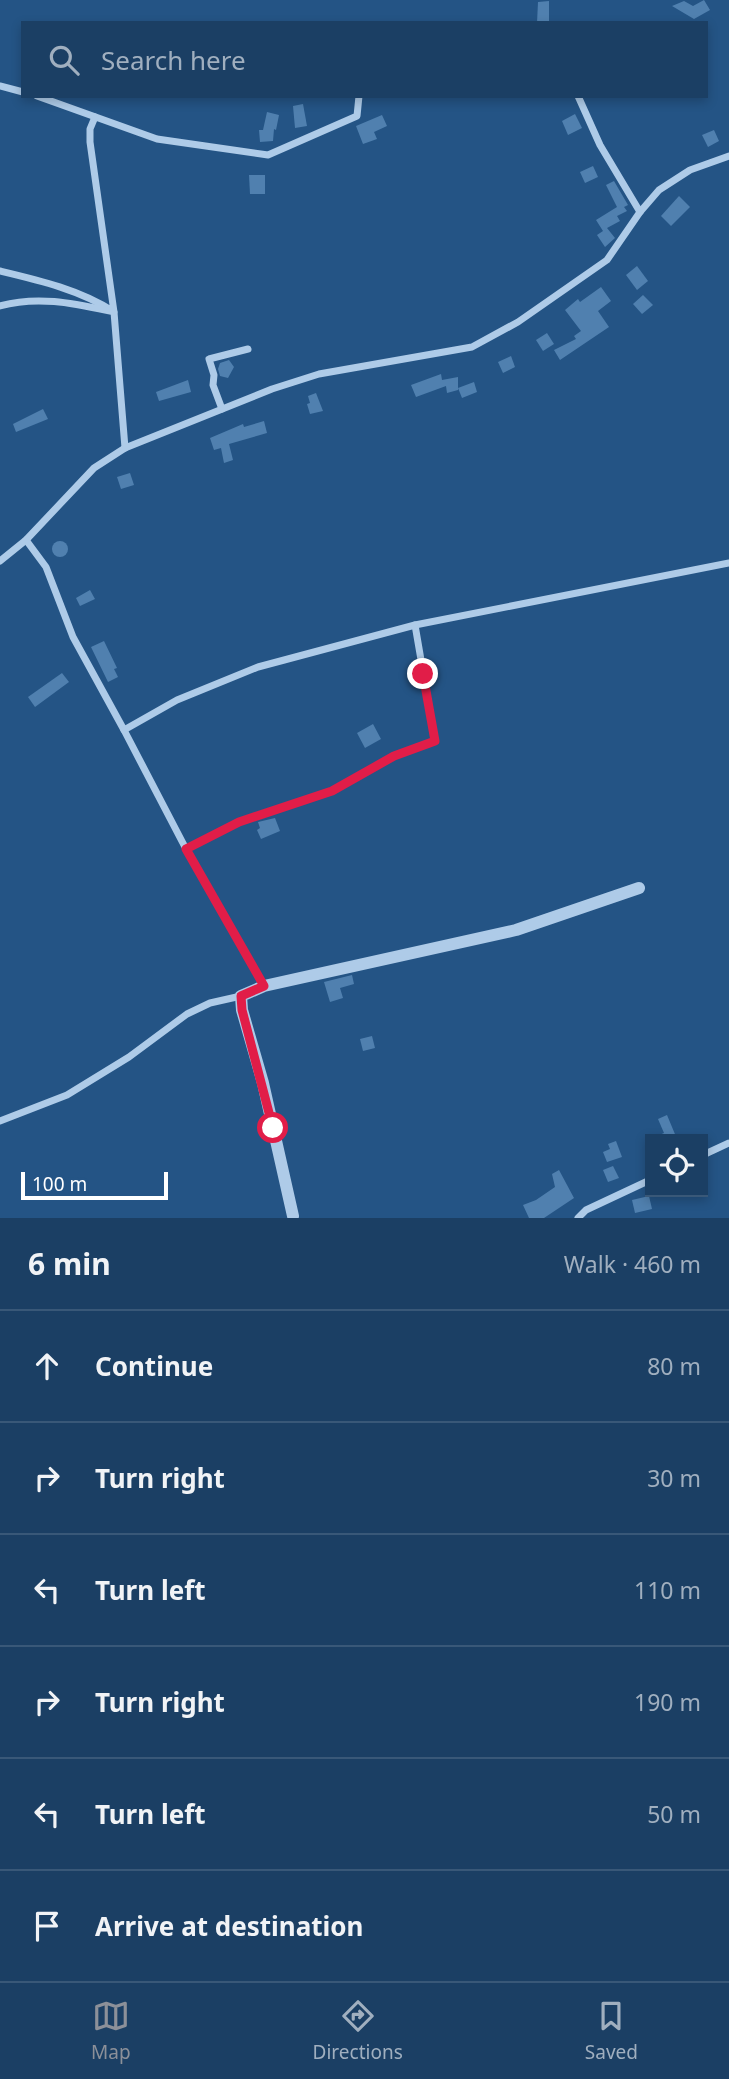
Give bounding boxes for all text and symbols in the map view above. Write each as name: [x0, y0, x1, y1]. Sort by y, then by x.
search box: [21, 21, 708, 98]
icon: search: [45, 41, 83, 79]
text: Search here: [101, 42, 246, 78]
route end: [407, 658, 438, 689]
route start: [257, 1112, 288, 1143]
map controls: [645, 1134, 708, 1197]
button: locate: [645, 1134, 708, 1197]
scale bar: [21, 1169, 168, 1201]
text: 100 m: [32, 1171, 87, 1197]
text: 6 min: [28, 1243, 111, 1284]
text: Walk · 460 m: [564, 1248, 701, 1280]
icon: ahead: [28, 1347, 66, 1385]
text: Continue: [95, 1348, 213, 1384]
text: 80 m: [647, 1350, 701, 1382]
icon: right: [28, 1459, 66, 1497]
text: Turn right: [95, 1460, 225, 1496]
text: 30 m: [647, 1462, 701, 1494]
icon: left: [28, 1571, 66, 1609]
text: Turn left: [95, 1572, 206, 1608]
text: 110 m: [634, 1574, 701, 1606]
icon: right: [28, 1683, 66, 1721]
text: Turn right: [95, 1684, 225, 1720]
text: 190 m: [634, 1686, 701, 1718]
icon: left: [28, 1795, 66, 1833]
text: Turn left: [95, 1796, 206, 1832]
text: 50 m: [647, 1798, 701, 1830]
icon: arrive: [28, 1907, 66, 1945]
text: Arrive at destination: [95, 1908, 364, 1944]
tab: Map: [91, 1997, 131, 2065]
tab: Directions: [313, 1997, 403, 2065]
tab: Saved: [585, 1997, 638, 2065]

